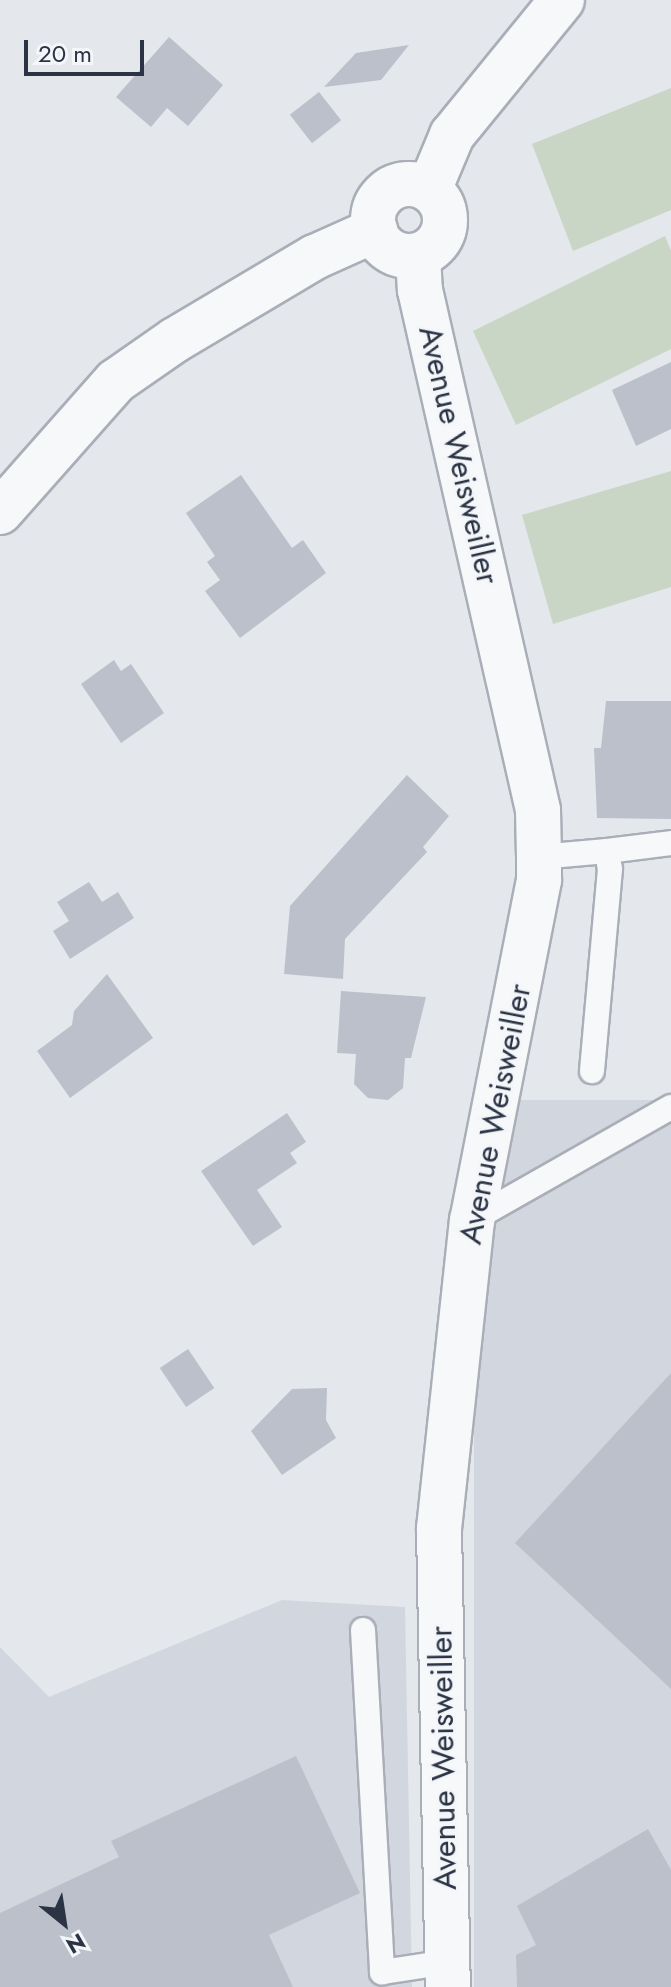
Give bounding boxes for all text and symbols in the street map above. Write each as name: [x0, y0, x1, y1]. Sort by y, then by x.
scale bar: [28, 24, 148, 74]
text: 20 m: [38, 36, 92, 71]
street label: Avenue Weisweiller: [411, 322, 507, 588]
street label: Avenue Weisweiller: [451, 981, 539, 1247]
street label: Avenue Weisweiller: [421, 1626, 465, 1890]
north arrow: [24, 1883, 104, 1963]
text: N: [60, 1926, 92, 1962]

